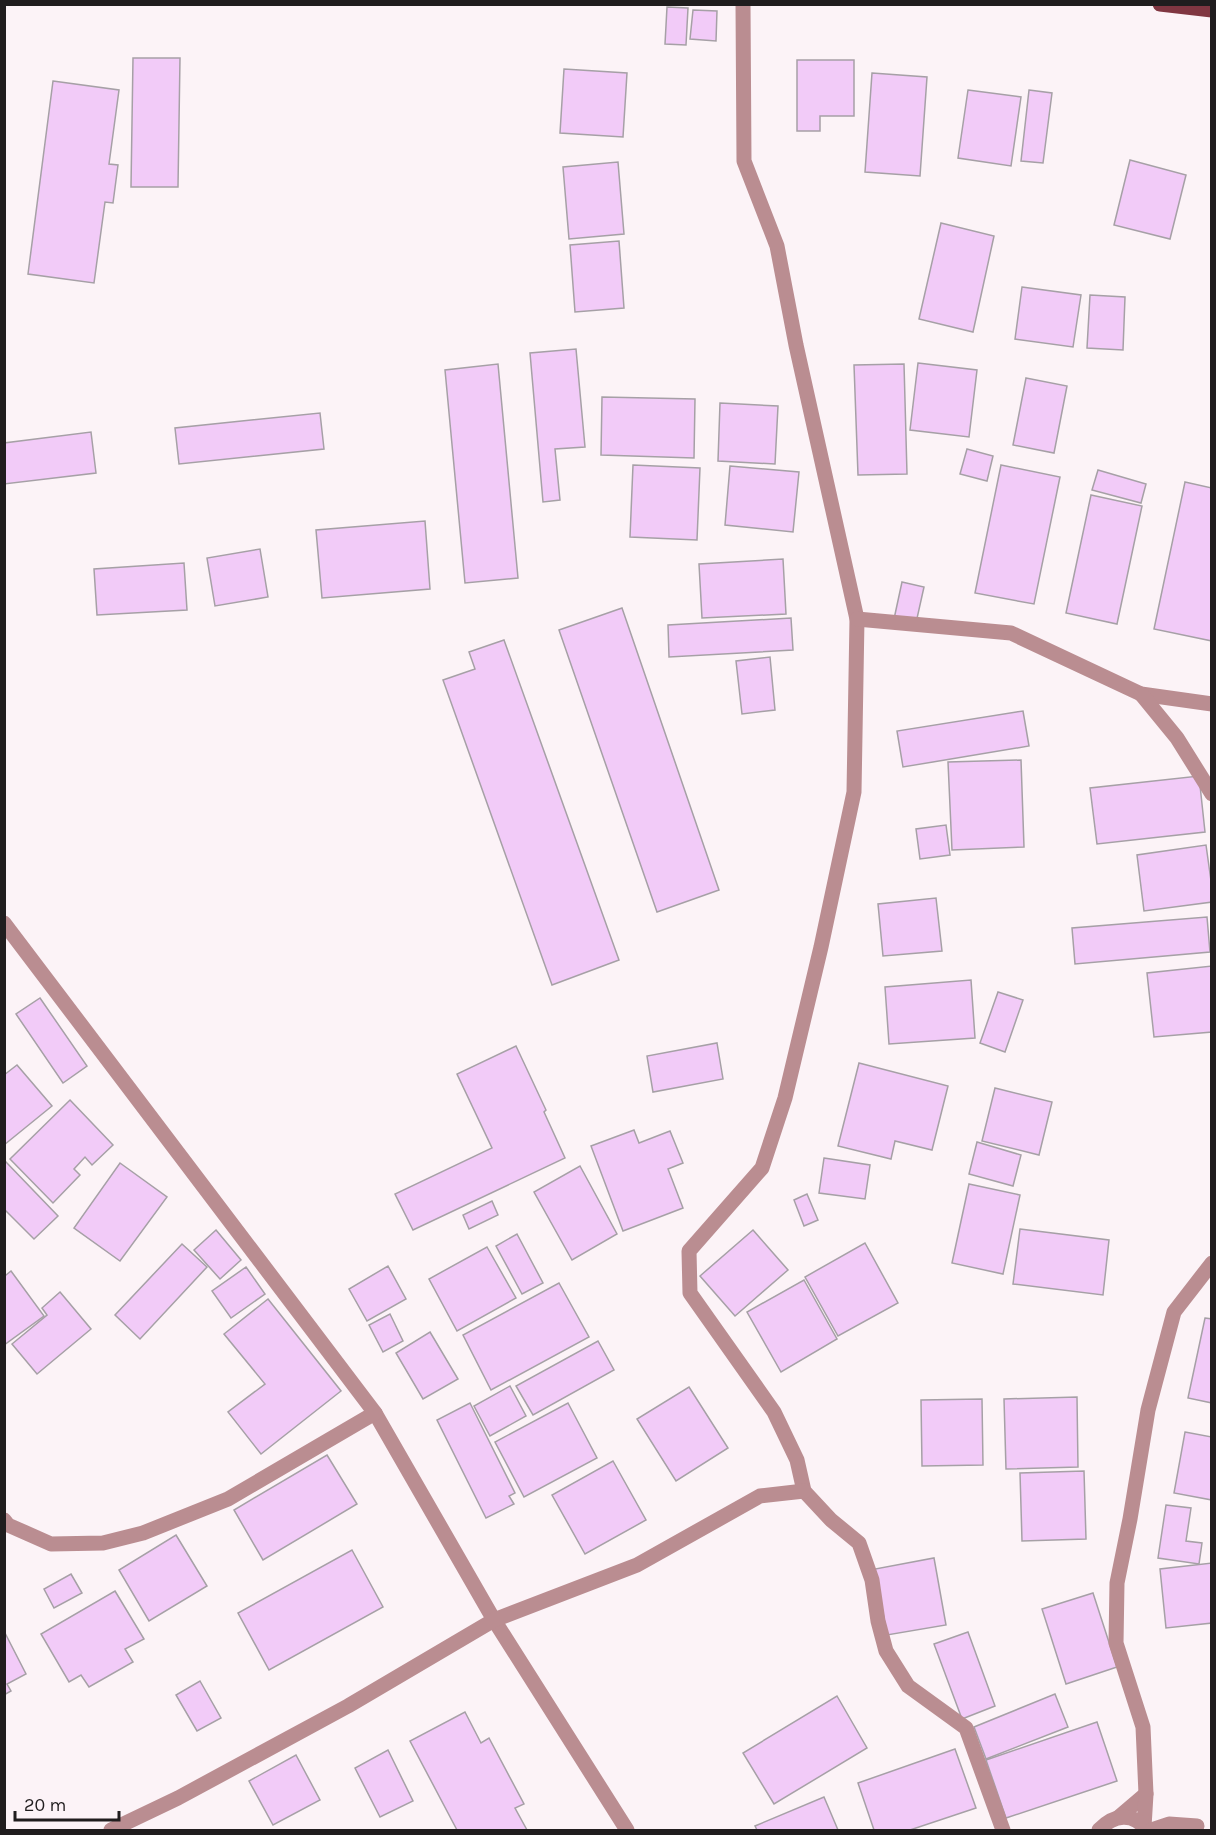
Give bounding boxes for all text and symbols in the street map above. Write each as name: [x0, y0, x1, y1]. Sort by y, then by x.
scale bar: [15, 1784, 118, 1822]
text: 20 m: [24, 1794, 66, 1816]

